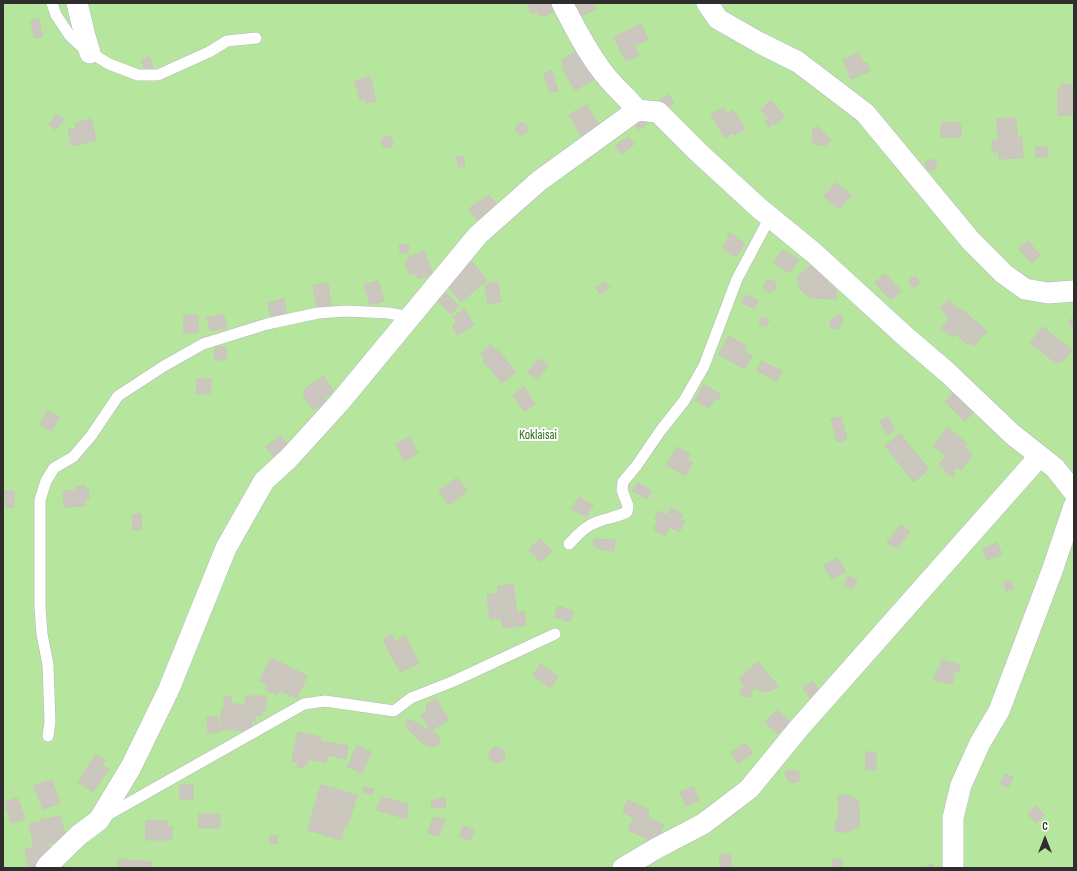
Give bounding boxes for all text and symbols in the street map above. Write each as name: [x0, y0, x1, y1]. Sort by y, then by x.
park label: Koklaisai: [519, 428, 557, 444]
north arrow: [1025, 819, 1065, 859]
text: С: [1042, 820, 1048, 833]

